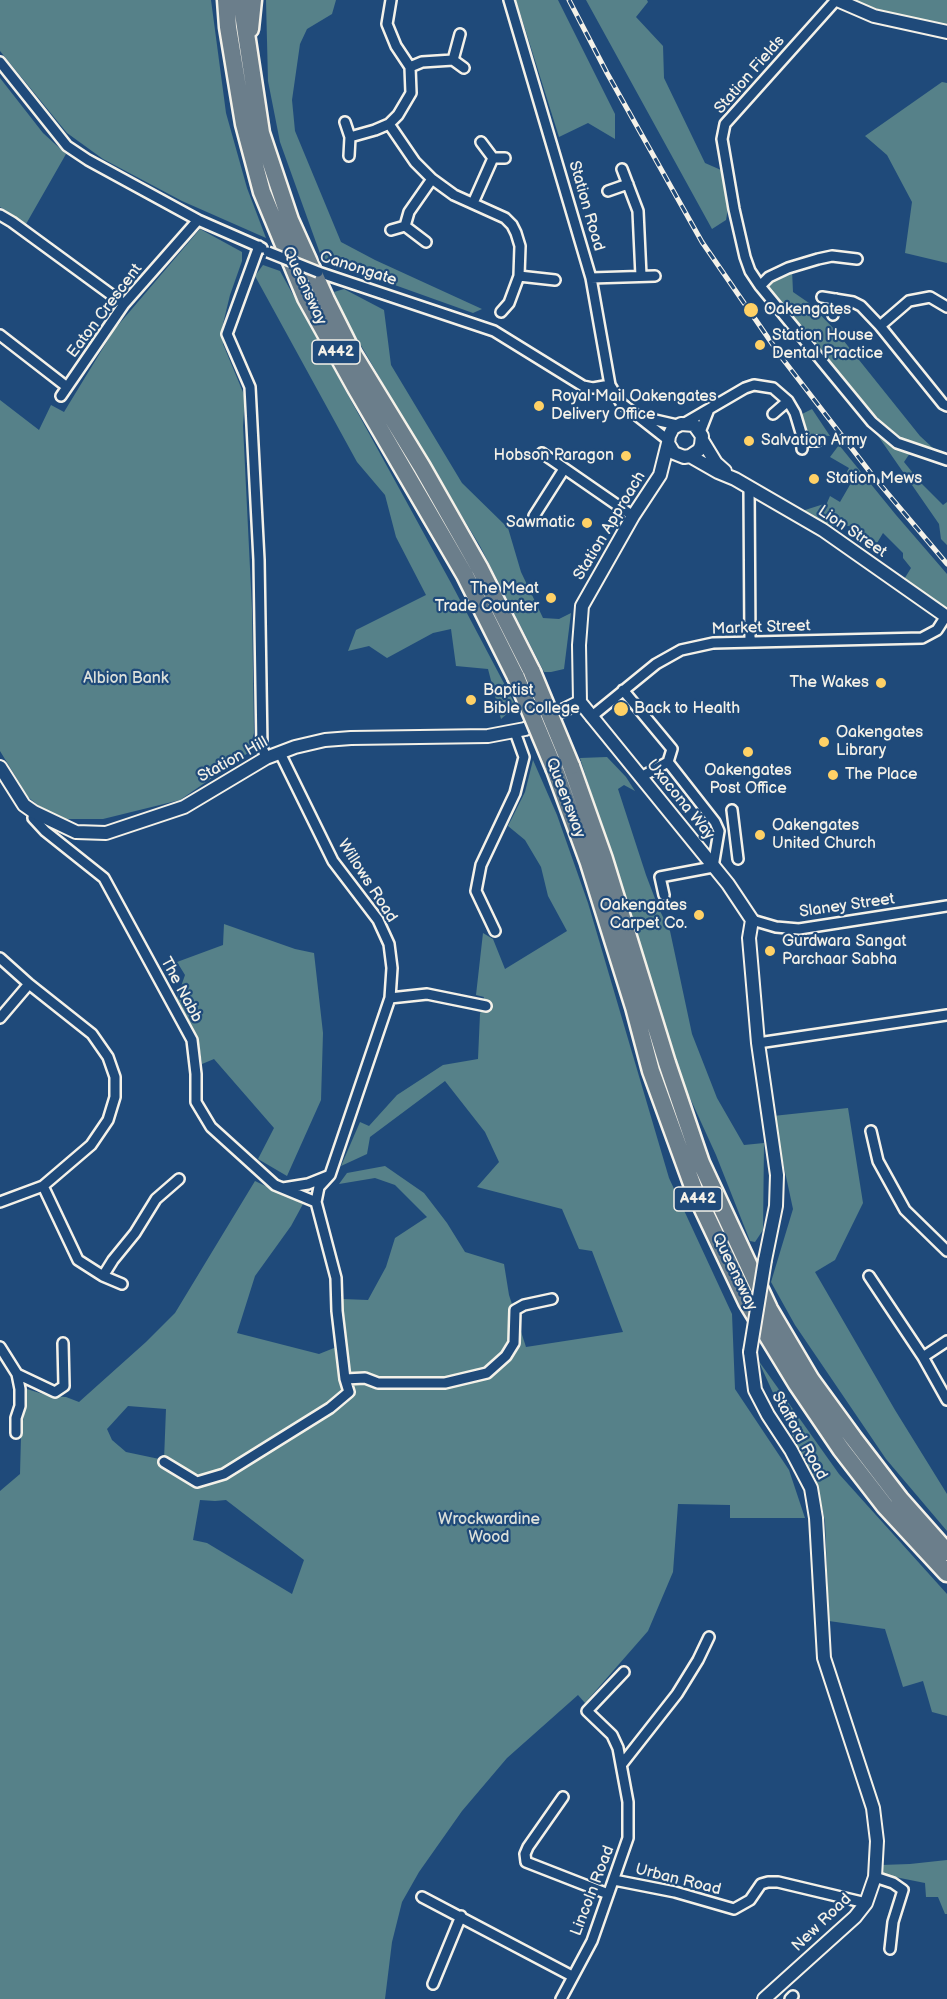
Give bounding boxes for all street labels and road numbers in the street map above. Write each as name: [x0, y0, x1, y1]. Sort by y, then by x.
street label: Station Fields: [711, 32, 789, 118]
street label: Station Road: [564, 159, 608, 253]
street label: Queensway: [278, 244, 330, 328]
street label: Canongate: [317, 248, 399, 290]
street label: Eaton Crescent: [63, 260, 147, 362]
road number: A442: [312, 340, 360, 364]
street label: Station Approach: [570, 468, 650, 584]
street label: Lion Street: [814, 502, 890, 562]
street label: Market Street: [711, 617, 811, 639]
street label: Station Hill: [195, 733, 271, 787]
street label: Queensway: [541, 755, 589, 841]
street label: Uxacona Way: [642, 756, 718, 844]
street label: Willows Road: [333, 836, 401, 926]
street label: Slaney Street: [798, 890, 896, 922]
street label: The Nabb: [156, 954, 206, 1026]
road number: A442: [674, 1187, 722, 1211]
street label: Queensway: [707, 1230, 761, 1314]
street label: Stafford Road: [767, 1389, 831, 1483]
street label: Lincoln Road: [567, 1843, 619, 1939]
street label: Urban Road: [633, 1860, 723, 1900]
street label: New Road: [788, 1890, 856, 1956]

